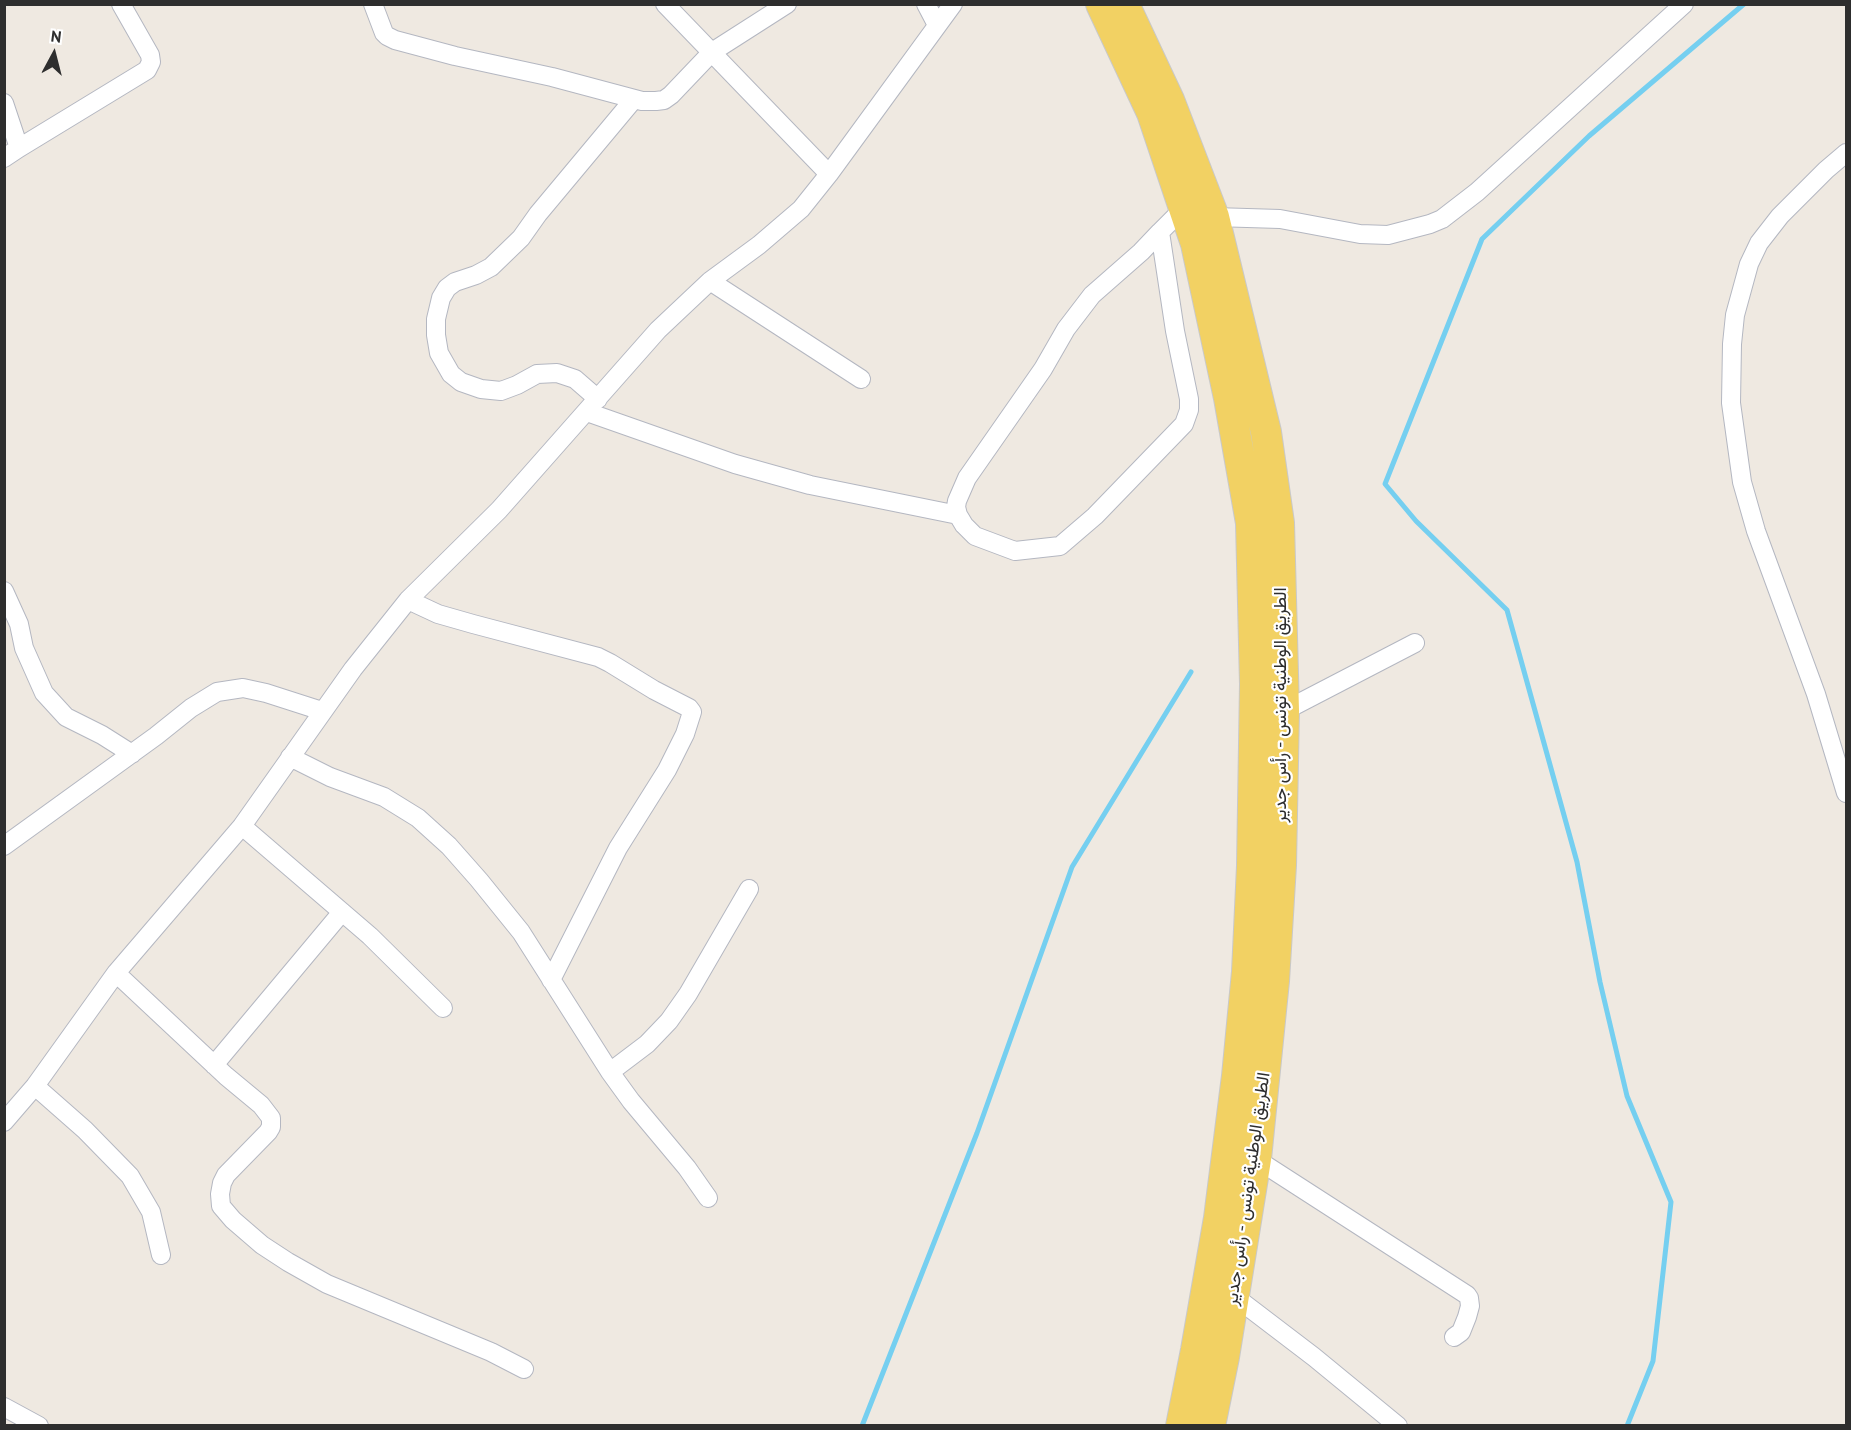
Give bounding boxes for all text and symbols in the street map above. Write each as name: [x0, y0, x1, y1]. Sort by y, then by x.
north arrow: [24, 24, 84, 84]
text: N: [50, 26, 63, 47]
street label: الطريق الوطنية تونس - رأس جدير: [1270, 587, 1292, 823]
street label: الطريق الوطنية تونس - رأس جدير: [1221, 1071, 1275, 1307]

